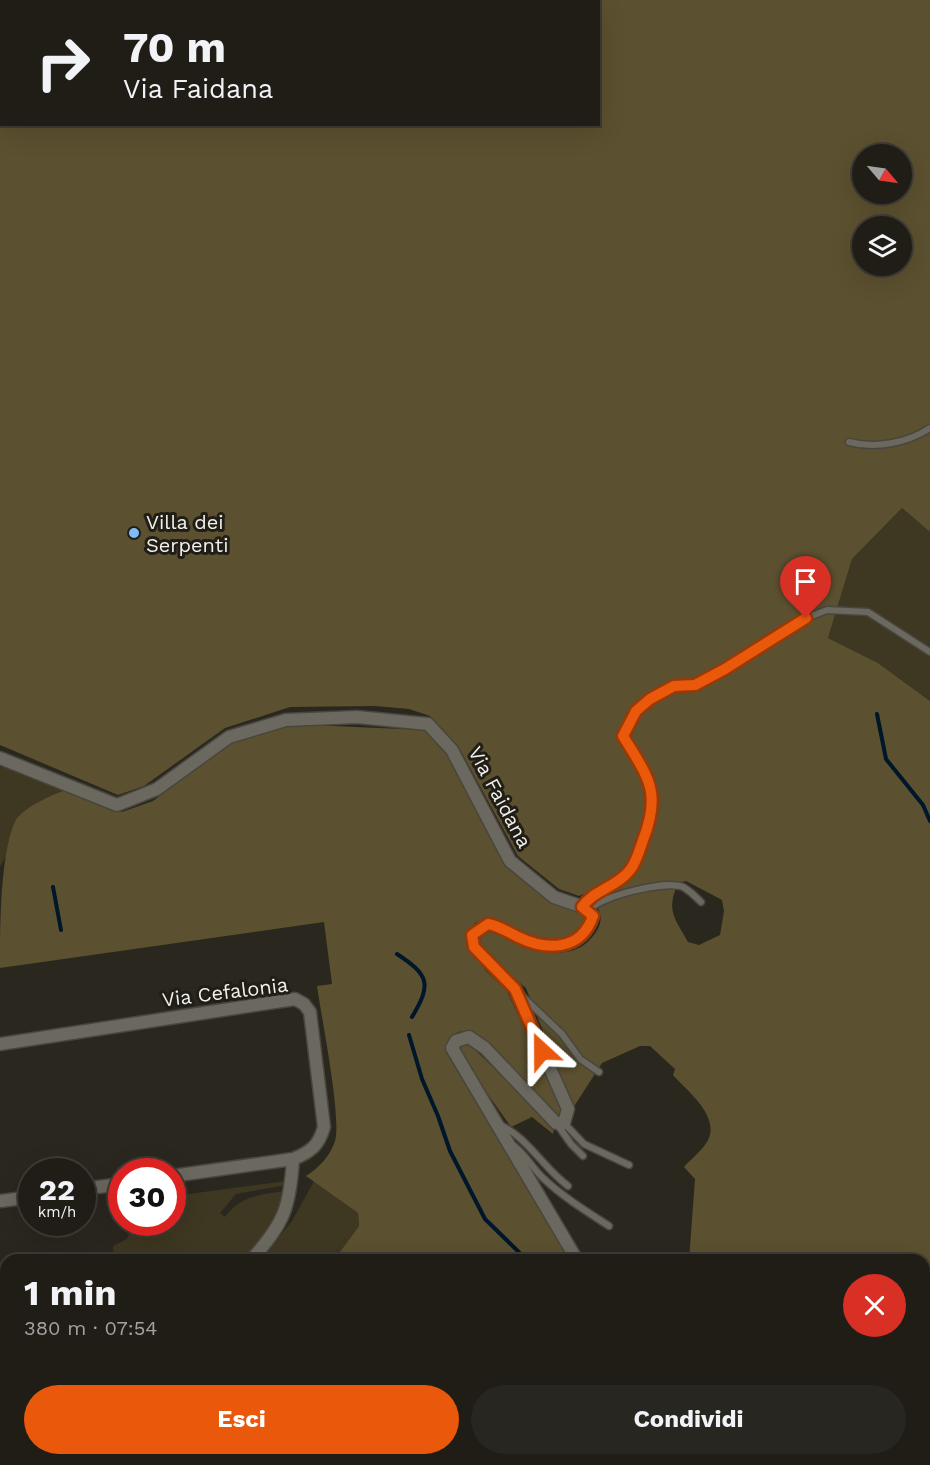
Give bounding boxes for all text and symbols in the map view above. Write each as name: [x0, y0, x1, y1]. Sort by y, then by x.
text: 70 m: [123, 23, 226, 72]
icon: right: [24, 24, 102, 102]
text: Via Faidana: [123, 73, 273, 105]
north arrow: [852, 144, 912, 204]
map controls: [852, 144, 912, 276]
button: layers: [852, 216, 912, 276]
place label: Villa dei Serpenti: [146, 510, 229, 557]
marker: Villa dei Serpenti: [127, 526, 141, 540]
pin: [780, 556, 831, 618]
icon: arrive: [789, 565, 822, 598]
street label: Via Faidana: [463, 742, 537, 852]
street label: Via Cefalonia: [161, 972, 289, 1012]
position arrow: [510, 1019, 574, 1083]
speed limit sign: 30: [108, 1158, 186, 1236]
text: 22: [39, 1172, 75, 1207]
text: km/h: [38, 1203, 76, 1221]
text: 1 min: [24, 1272, 116, 1314]
button: close: [843, 1274, 906, 1337]
text: 380 m · 07:54: [24, 1316, 158, 1340]
button: Esci: [24, 1385, 459, 1454]
button: Condividi: [471, 1385, 906, 1454]

